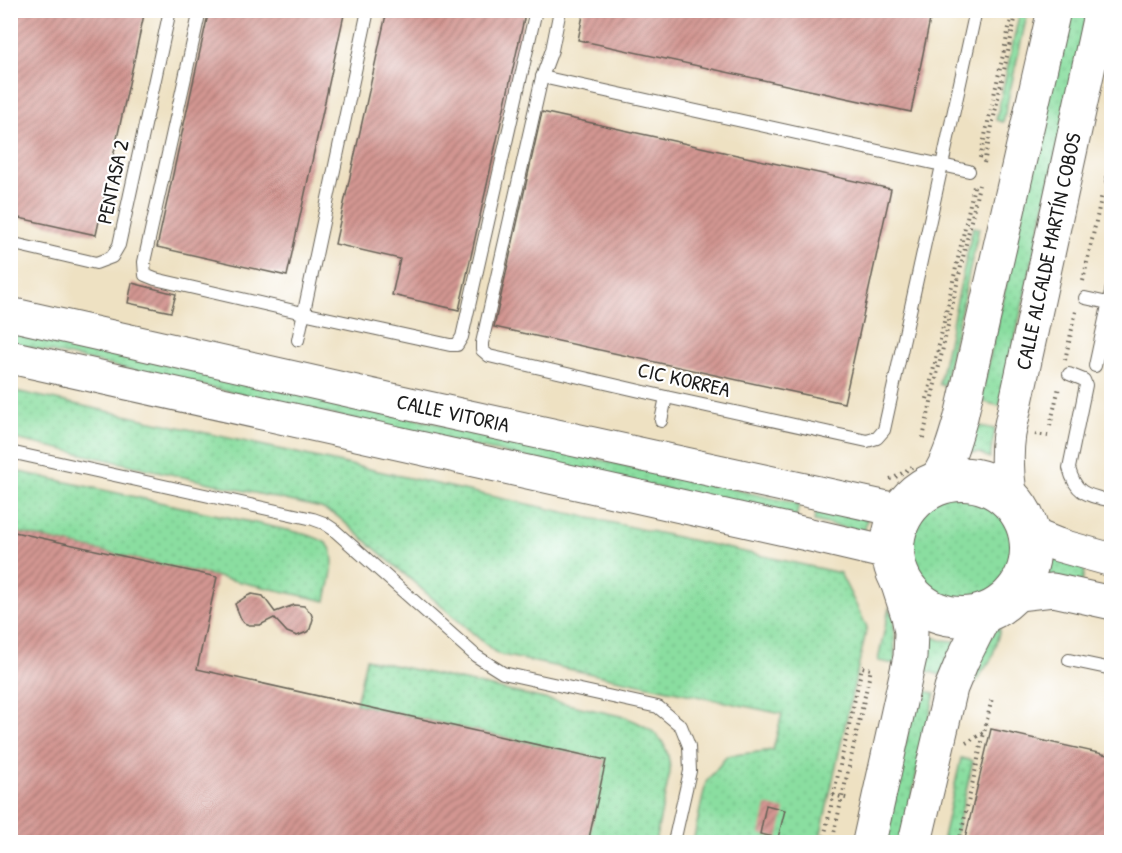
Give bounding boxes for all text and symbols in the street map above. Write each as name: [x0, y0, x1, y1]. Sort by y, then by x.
street label: CALLE ALCALDE MARTÍN COBOS: [1008, 130, 1088, 372]
street label: PENTASA 2: [89, 137, 136, 227]
street label: CIC KORREA: [635, 355, 733, 404]
street label: CALLE VITORIA: [394, 386, 512, 439]

